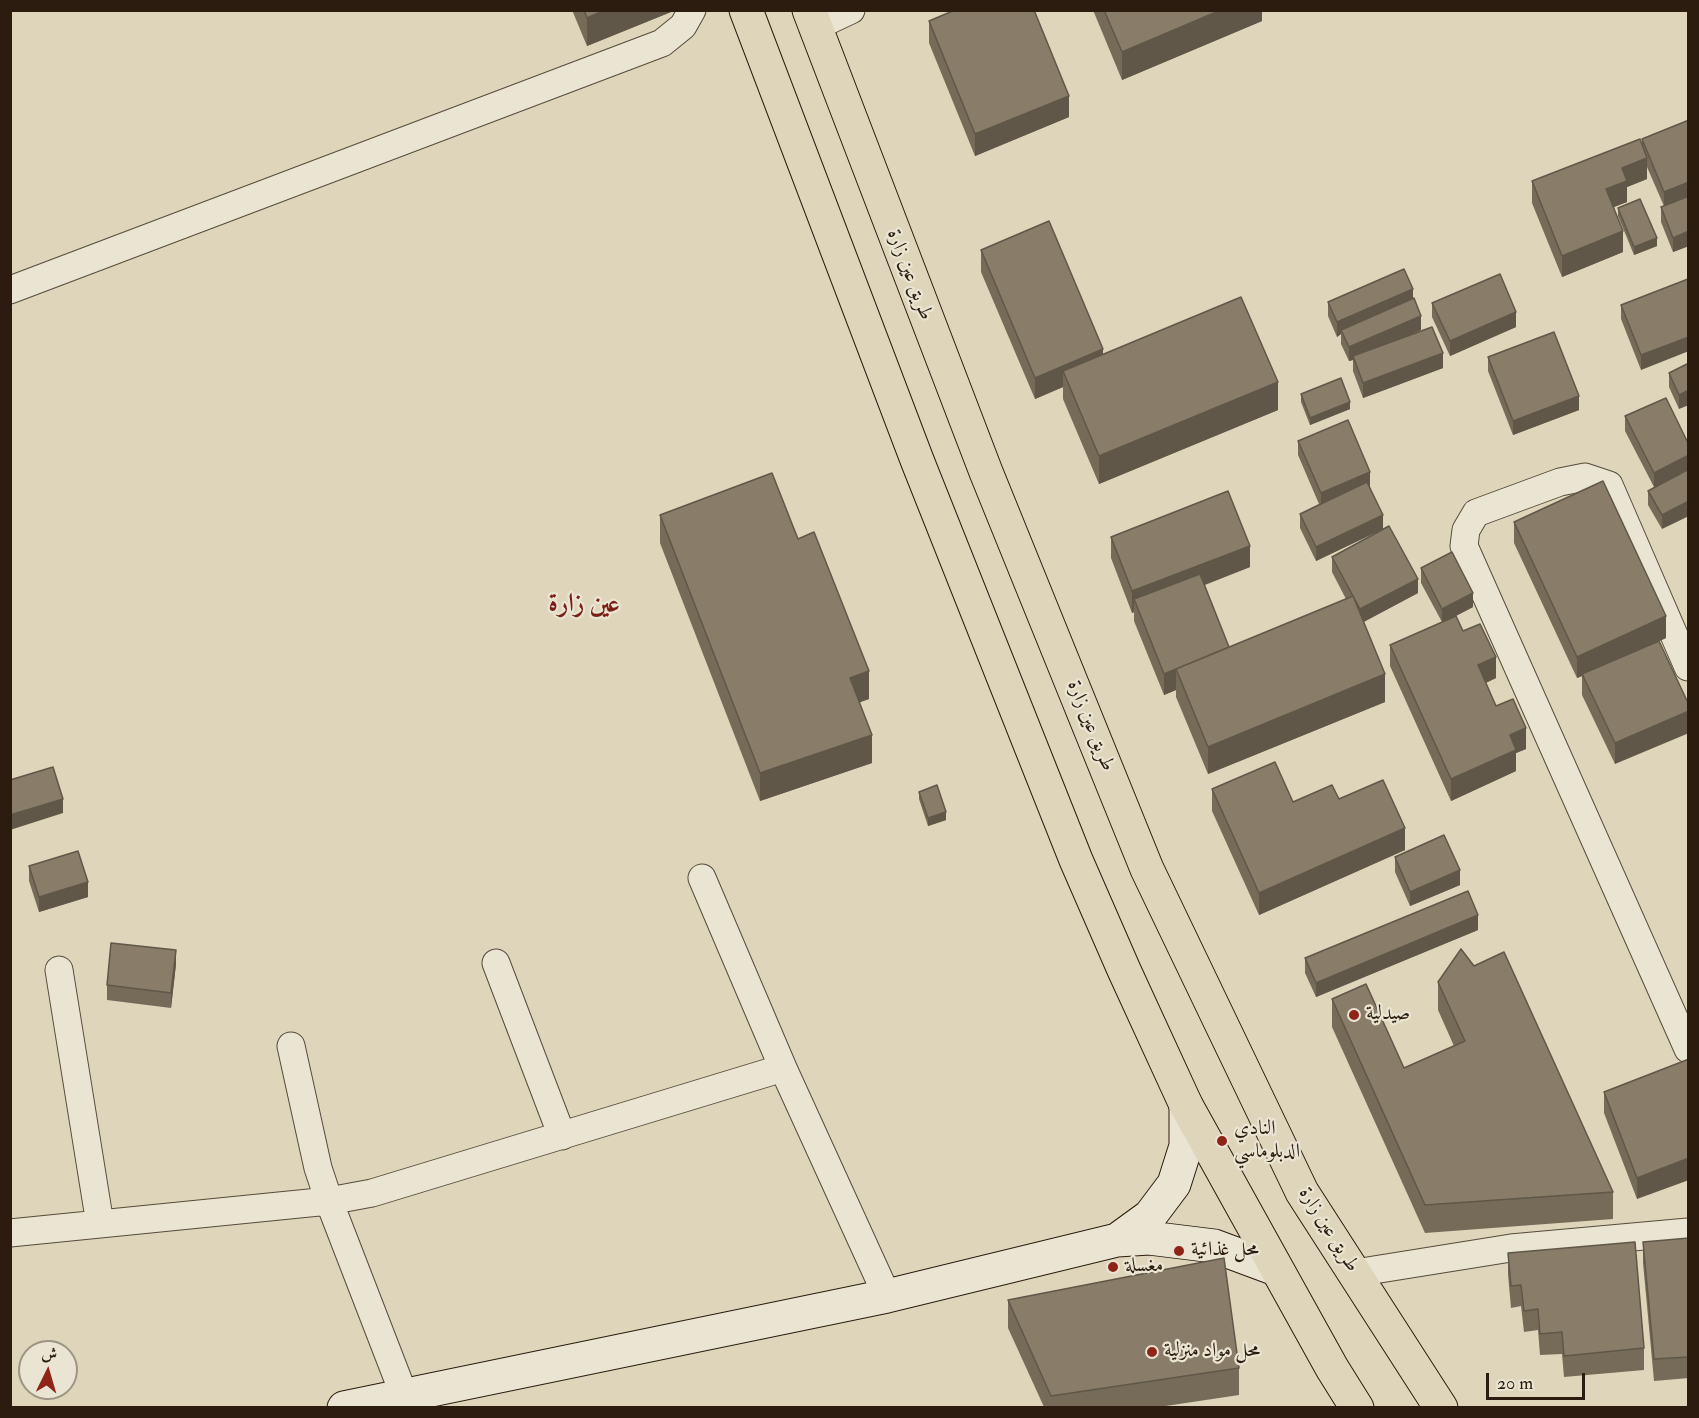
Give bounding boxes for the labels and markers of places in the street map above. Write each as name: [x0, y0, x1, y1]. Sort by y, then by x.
place label: صيدلية: [1366, 1003, 1410, 1027]
marker: صيدلية: [1347, 1008, 1361, 1022]
place label: النادي الدبلوماسي: [1234, 1118, 1300, 1165]
marker: النادي الدبلوماسي: [1215, 1134, 1229, 1148]
place label: محل غذائية: [1191, 1239, 1259, 1263]
marker: محل غذائية: [1172, 1244, 1186, 1258]
place label: مغسلة: [1125, 1255, 1163, 1279]
marker: مغسلة: [1106, 1260, 1120, 1274]
place label: محل مواد منزلية: [1164, 1340, 1260, 1364]
marker: محل مواد منزلية: [1145, 1345, 1159, 1359]

